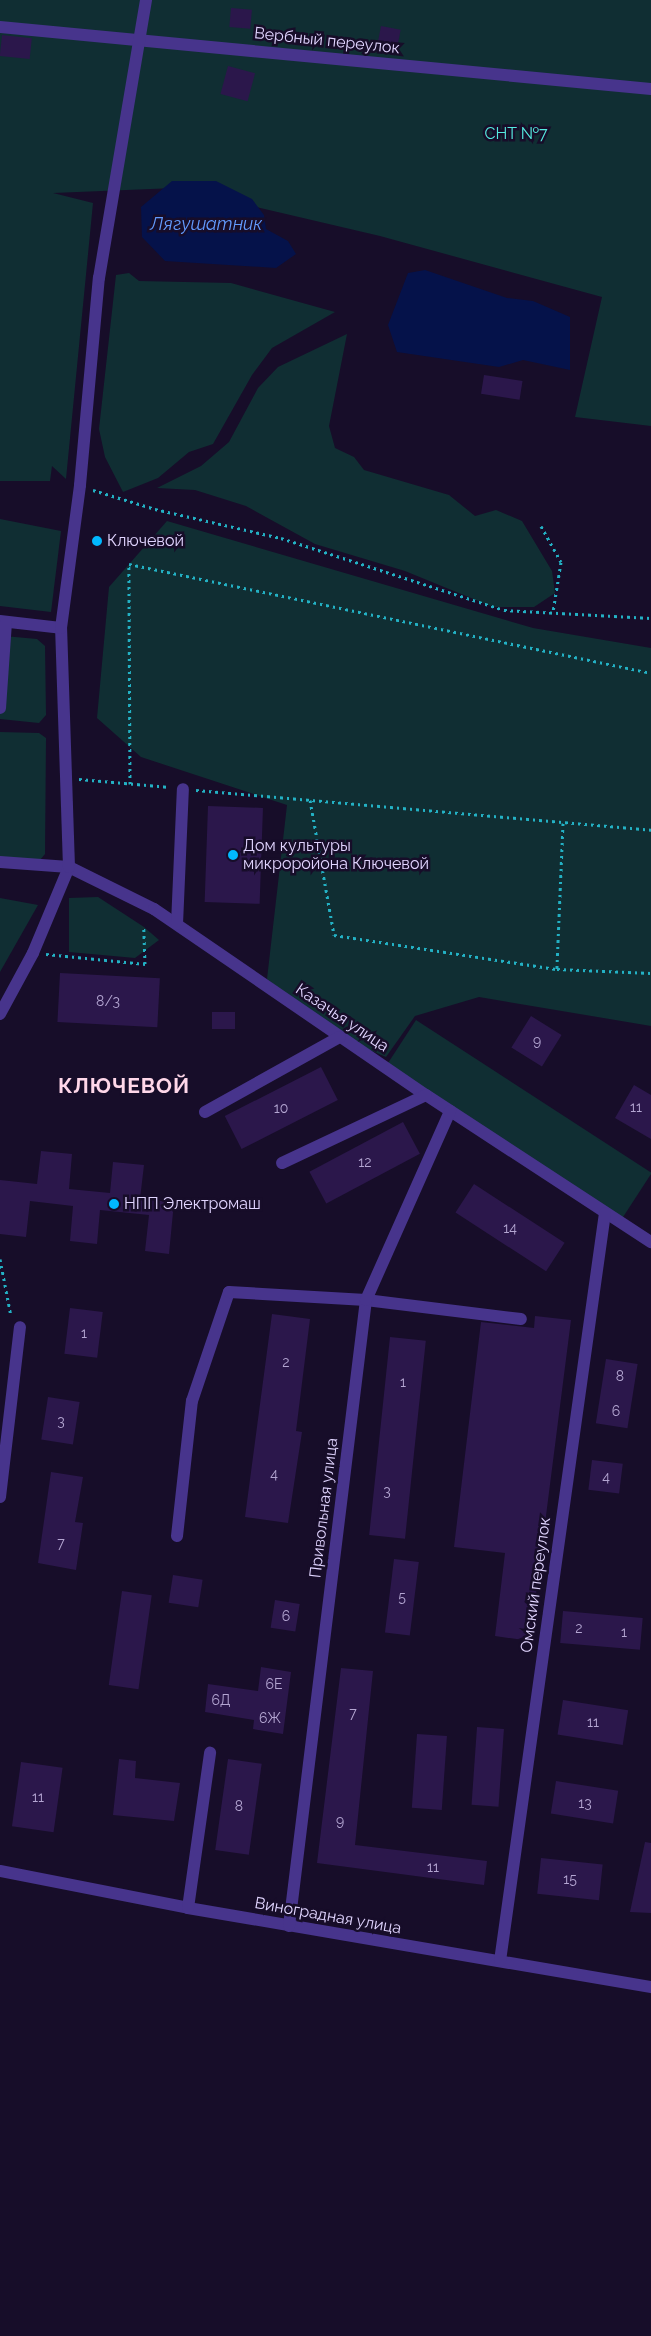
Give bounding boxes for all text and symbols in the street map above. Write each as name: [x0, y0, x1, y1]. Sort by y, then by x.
street label: Вербный переулок: [253, 24, 401, 58]
park label: СНТ №7: [484, 124, 548, 144]
water label: Лягушатник: [150, 213, 262, 235]
place label: Ключевой: [107, 531, 184, 551]
marker: Ключевой: [91, 535, 103, 547]
place label: Дом культуры микроройона Ключевой: [243, 836, 429, 874]
marker: Дом культуры микроройона Ключевой: [227, 849, 239, 861]
street label: Казачья улица: [292, 980, 392, 1056]
house number: 8/3: [96, 993, 120, 1009]
house number: 9: [533, 1033, 541, 1049]
district label: КЛЮЧЕВОЙ: [57, 1073, 191, 1099]
house number: 11: [630, 1099, 642, 1115]
house number: 10: [274, 1100, 288, 1116]
house number: 12: [358, 1154, 372, 1170]
place label: НПП Электромаш: [124, 1194, 261, 1214]
marker: НПП Электромаш: [108, 1198, 120, 1210]
house number: 14: [503, 1220, 517, 1236]
house number: 1: [81, 1325, 87, 1341]
house number: 2: [282, 1354, 290, 1370]
house number: 8: [616, 1368, 624, 1384]
house number: 1: [400, 1374, 406, 1390]
house number: 6: [612, 1403, 620, 1419]
house number: 3: [57, 1413, 65, 1429]
street label: Привольная улица: [306, 1437, 342, 1579]
house number: 4: [270, 1466, 278, 1482]
house number: 4: [602, 1469, 610, 1485]
house number: 3: [383, 1483, 391, 1499]
street label: Омский переулок: [517, 1516, 555, 1654]
house number: 7: [57, 1535, 65, 1551]
house number: 5: [398, 1589, 406, 1605]
house number: 6: [282, 1608, 290, 1624]
house number: 2: [575, 1620, 583, 1636]
house number: 1: [621, 1624, 627, 1640]
house number: 6Е: [266, 1676, 282, 1692]
house number: 6Д: [212, 1692, 230, 1708]
house number: 7: [349, 1705, 357, 1721]
house number: 6Ж: [259, 1710, 281, 1726]
house number: 11: [587, 1714, 599, 1730]
house number: 11: [32, 1789, 44, 1805]
house number: 13: [578, 1795, 592, 1811]
house number: 8: [235, 1798, 243, 1814]
house number: 9: [336, 1813, 344, 1829]
house number: 11: [427, 1859, 439, 1875]
house number: 15: [563, 1871, 577, 1887]
street label: Виноградная улица: [253, 1894, 403, 1938]

